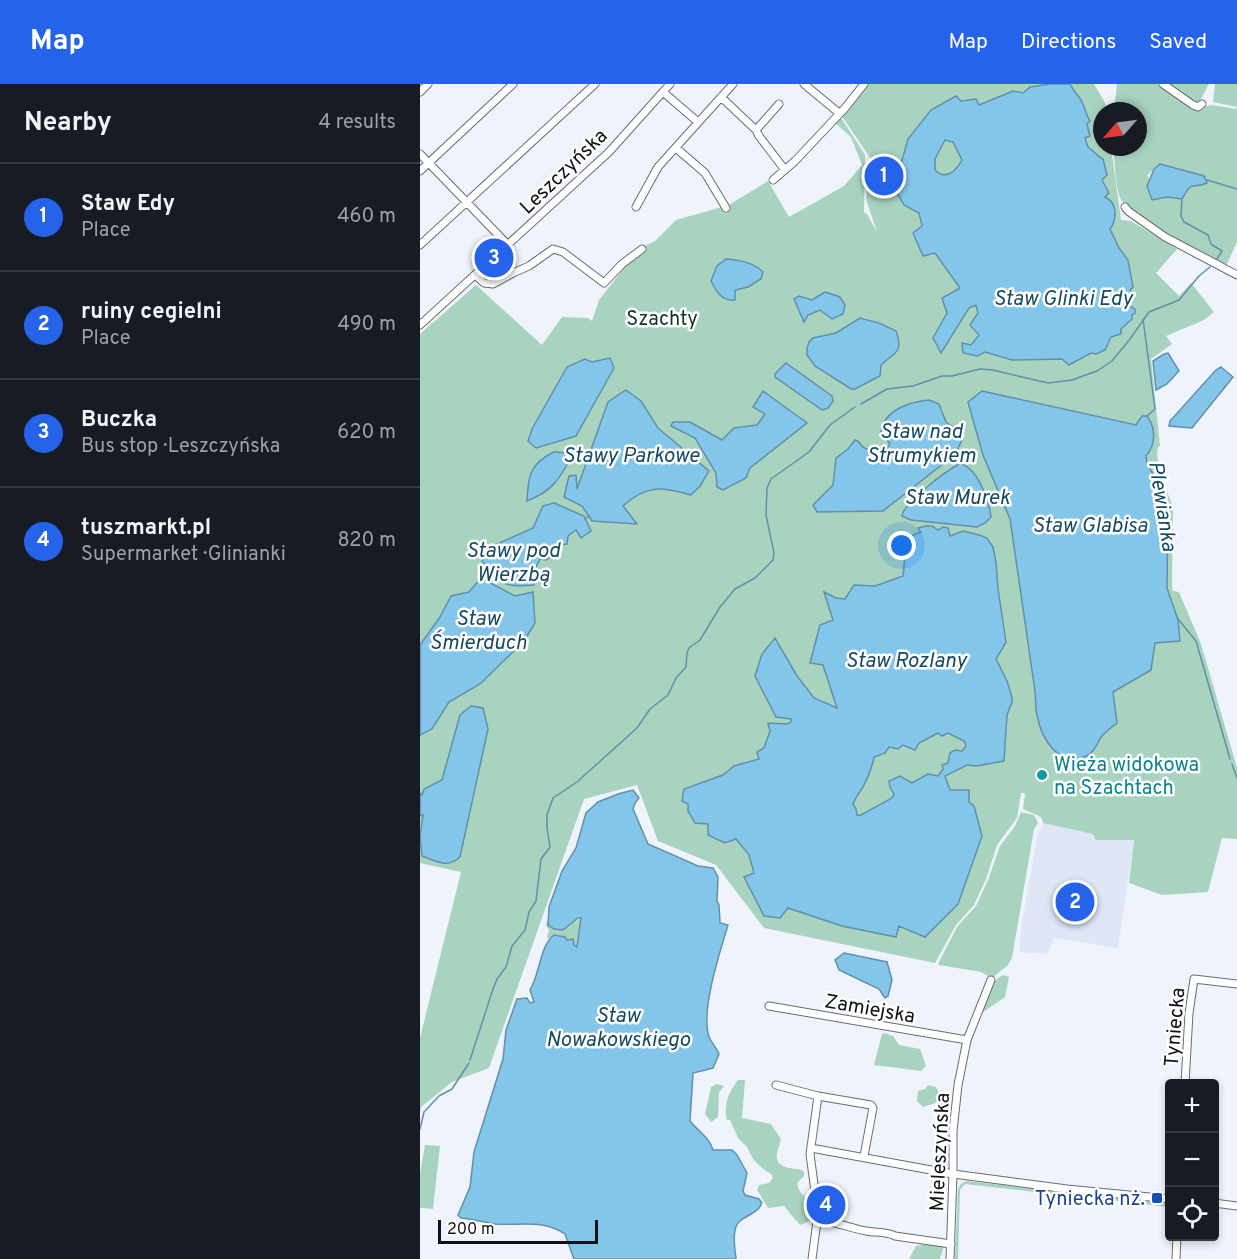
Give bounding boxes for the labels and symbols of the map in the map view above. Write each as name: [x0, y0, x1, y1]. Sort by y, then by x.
north arrow: [1093, 102, 1147, 156]
street label: Leszczyńska: [515, 124, 614, 221]
pin: 1: [864, 154, 904, 199]
pin: 3: [474, 236, 514, 280]
water label: Staw Glinki Edy: [994, 286, 1134, 313]
park label: Szachty: [626, 307, 698, 333]
water label: Staw nad Strumykiem: [866, 419, 976, 470]
water label: Stawy Parkowe: [563, 443, 700, 470]
water label: Plewianka: [1141, 459, 1182, 554]
water label: Staw Murek: [904, 485, 1010, 512]
water label: Staw Glabisa: [1032, 513, 1148, 540]
your location: [887, 531, 916, 560]
water label: Stawy pod Wierzbą: [466, 538, 562, 589]
water label: Staw Śmierduch: [429, 606, 527, 657]
water label: Staw Rozlany: [846, 648, 968, 675]
place label: Wieża widokowa na Szachtach: [1054, 753, 1199, 802]
marker: Wieża widokowa na Szachtach: [1035, 768, 1049, 782]
pin: 2: [1056, 880, 1094, 924]
street label: Tyniecka: [1160, 986, 1192, 1068]
street label: Zamiejska: [822, 989, 917, 1031]
water label: Staw Nowakowskiego: [546, 1003, 691, 1054]
street label: Mieleszyńska: [925, 1092, 957, 1212]
pin: 4: [806, 1182, 846, 1228]
place label: Tyniecka nż.: [1035, 1187, 1145, 1213]
marker: Tyniecka nż.: [1150, 1191, 1164, 1205]
scale bar: [438, 1217, 598, 1244]

